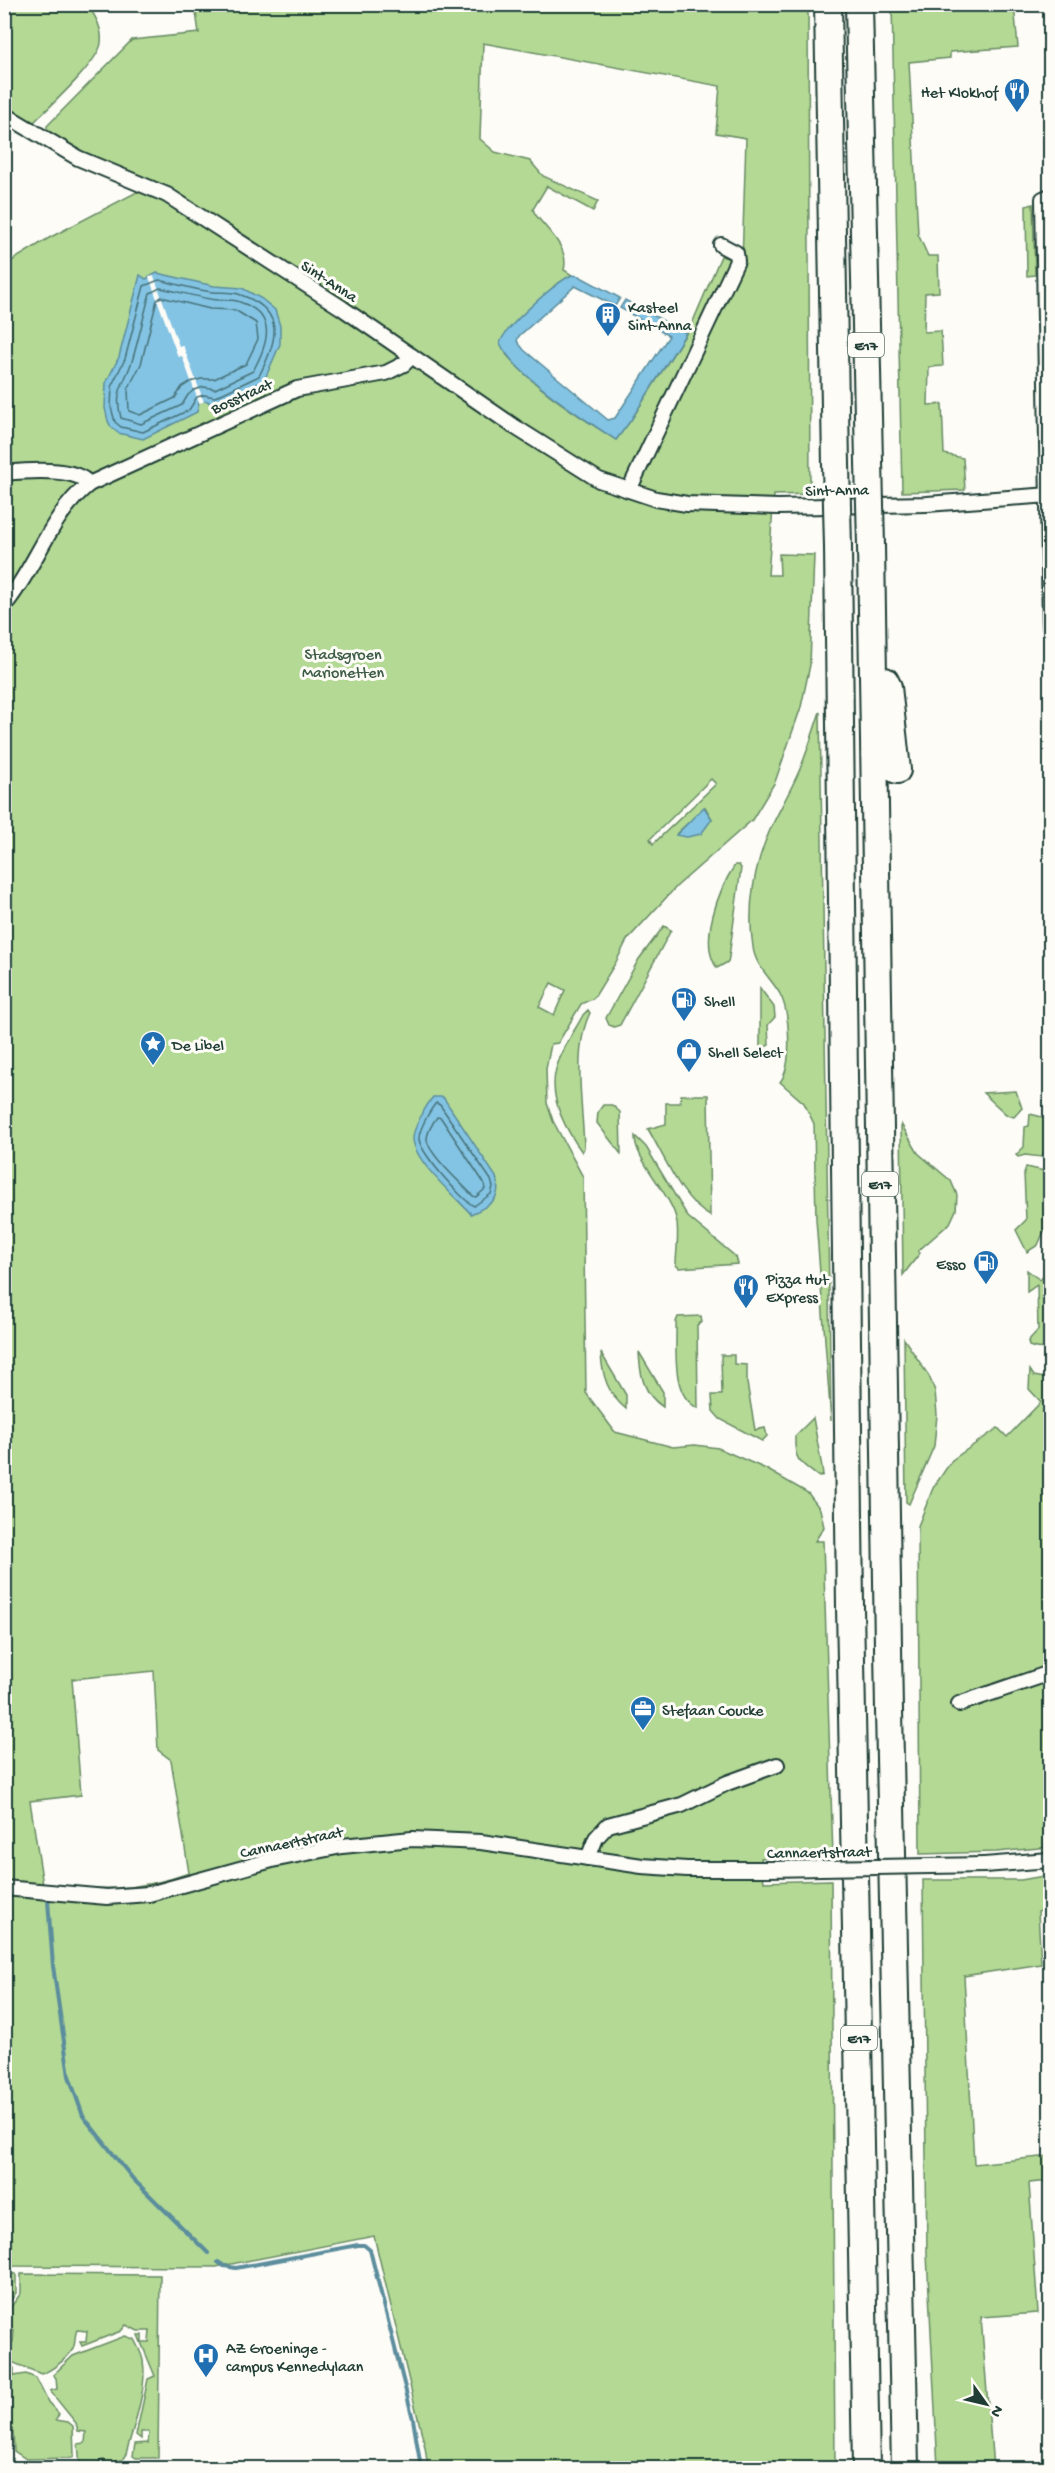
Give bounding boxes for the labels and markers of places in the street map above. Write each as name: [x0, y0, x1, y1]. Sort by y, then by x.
restaurant icon: Het Klokhof: [1002, 76, 1032, 114]
place label: Het Klokhof: [921, 85, 999, 104]
building icon: Kasteel Sint-Anna: [593, 300, 623, 338]
place label: Kasteel Sint-Anna: [628, 300, 693, 337]
fuel station icon: Shell: [669, 985, 699, 1023]
place label: Shell: [704, 994, 735, 1013]
place icon: De Libel: [138, 1029, 168, 1067]
shop icon: Shell Select: [674, 1036, 704, 1074]
place label: De Libel: [171, 1038, 224, 1057]
place label: Shell Select: [708, 1045, 784, 1064]
fuel station icon: Esso: [971, 1248, 1001, 1286]
place label: Esso: [936, 1257, 966, 1276]
restaurant icon: Pizza Hut Express: [731, 1272, 761, 1310]
place label: Pizza Hut Express: [765, 1272, 830, 1309]
office icon: Stefaan Coucke: [628, 1694, 658, 1732]
place label: Stefaan Coucke: [662, 1703, 764, 1722]
hospital icon: AZ Groeninge - campus Kennedylaan: [191, 2341, 221, 2379]
place label: AZ Groeninge - campus Kennedylaan: [226, 2341, 364, 2378]

